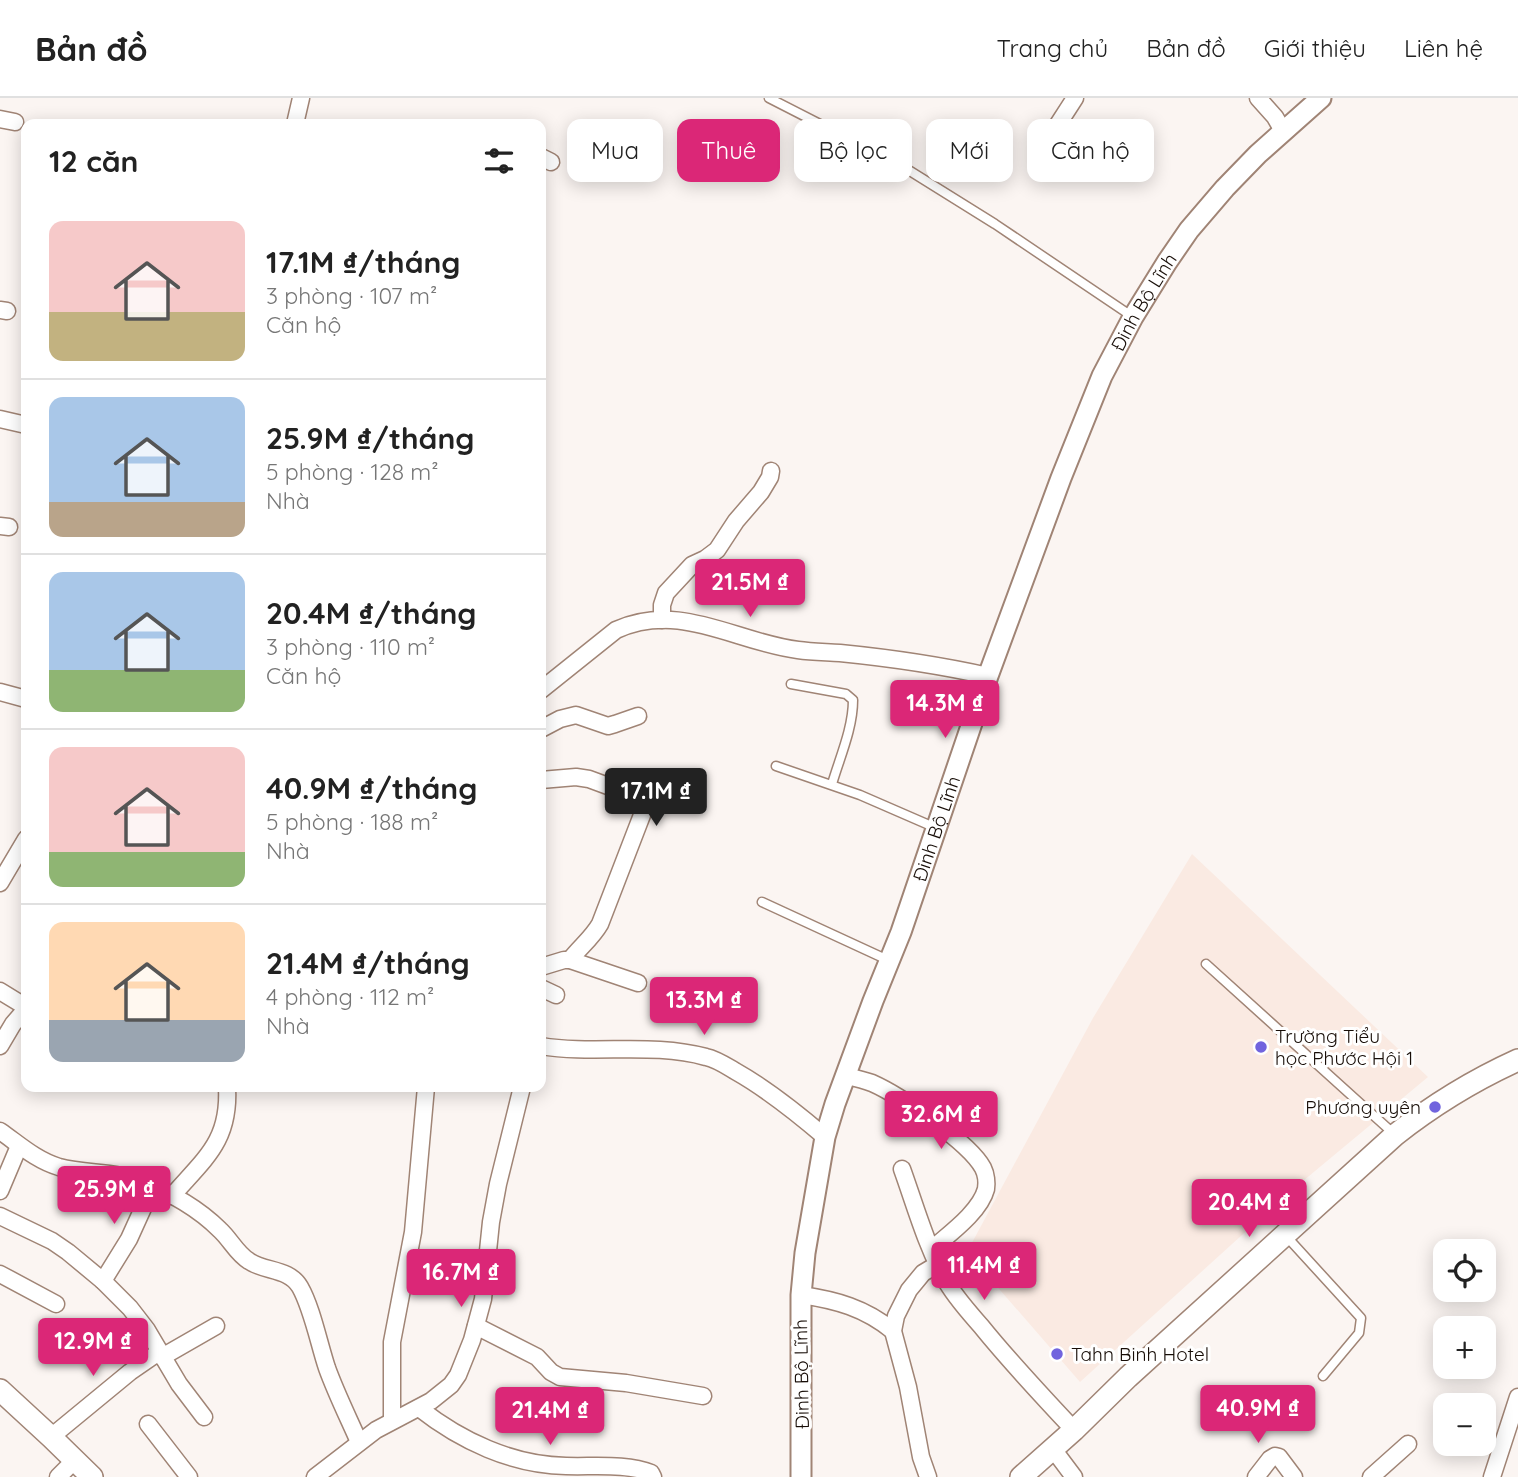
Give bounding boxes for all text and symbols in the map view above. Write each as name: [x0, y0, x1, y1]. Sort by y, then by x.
text: Bản đồ: [35, 28, 148, 69]
text: Trang chủ: [996, 33, 1108, 63]
text: Bản đồ: [1146, 33, 1226, 63]
text: Giới thiệu: [1264, 33, 1366, 63]
text: Liên hệ: [1404, 33, 1483, 63]
chip: Mua: [567, 119, 663, 182]
chip: Thuê: [677, 119, 780, 182]
chip: Bộ lọc: [794, 119, 912, 182]
chip: Mới: [926, 119, 1013, 182]
chip: Căn hộ: [1027, 119, 1154, 182]
text: 12 căn: [49, 142, 138, 180]
icon: filters: [480, 142, 518, 180]
text: 17.1M ₫/tháng: [266, 243, 461, 281]
street label: Đinh Bộ Lĩnh: [1105, 248, 1182, 355]
icon: home: [105, 249, 189, 333]
text: 3 phòng · 107 m²: [266, 281, 437, 310]
text: Căn hộ: [266, 310, 342, 339]
text: 25.9M ₫/tháng: [266, 419, 474, 457]
icon: home: [105, 425, 189, 509]
text: 5 phòng · 128 m²: [266, 457, 439, 486]
text: Nhà: [266, 486, 310, 515]
pin: 21.5M ₫: [685, 560, 815, 619]
text: 21.5M ₫: [711, 567, 789, 596]
text: 20.4M ₫/tháng: [266, 594, 477, 632]
icon: home: [105, 600, 189, 684]
text: 3 phòng · 110 m²: [266, 632, 435, 661]
text: Căn hộ: [266, 661, 342, 690]
pin: 14.3M ₫: [880, 680, 1010, 740]
text: 14.3M ₫: [906, 688, 984, 717]
pin: 17.1M ₫: [591, 768, 721, 828]
text: 40.9M ₫/tháng: [266, 769, 477, 807]
street label: Đinh Bộ Lĩnh: [907, 773, 965, 884]
icon: home: [105, 775, 189, 859]
text: 17.1M ₫: [621, 776, 691, 805]
text: 5 phòng · 188 m²: [266, 807, 438, 836]
text: Nhà: [266, 836, 310, 865]
text: 21.4M ₫/tháng: [266, 944, 470, 982]
icon: home: [105, 950, 189, 1034]
pin: 13.3M ₫: [639, 978, 769, 1037]
text: 4 phòng · 112 m²: [266, 982, 434, 1011]
text: 13.3M ₫: [666, 985, 742, 1014]
text: Nhà: [266, 1011, 310, 1040]
place label: Trường Tiểu học Phước Hội 1: [1275, 1024, 1413, 1070]
marker: Trường Tiểu học Phước Hội 1: [1253, 1039, 1269, 1055]
pin: 32.6M ₫: [876, 1091, 1006, 1151]
place label: Phương uyên: [1305, 1095, 1421, 1119]
text: 32.6M ₫: [901, 1099, 981, 1128]
marker: Phương uyên: [1427, 1099, 1443, 1115]
pin: 25.9M ₫: [49, 1166, 179, 1226]
text: 25.9M ₫: [73, 1174, 155, 1203]
pin: 20.4M ₫: [1184, 1180, 1314, 1239]
text: 20.4M ₫: [1208, 1187, 1290, 1216]
map controls: [1433, 1239, 1496, 1456]
button: locate: [1433, 1239, 1496, 1302]
pin: 11.4M ₫: [919, 1242, 1049, 1302]
pin: 16.7M ₫: [396, 1250, 526, 1309]
text: 11.4M ₫: [947, 1250, 1021, 1279]
text: 16.7M ₫: [423, 1257, 499, 1286]
button: +: [1433, 1316, 1496, 1379]
pin: 12.9M ₫: [28, 1318, 158, 1378]
street label: Đinh Bộ Lĩnh: [788, 1319, 814, 1429]
text: 12.9M ₫: [54, 1326, 132, 1355]
place label: Tahn Binh Hotel: [1071, 1342, 1209, 1366]
marker: Tahn Binh Hotel: [1049, 1346, 1065, 1362]
pin: 40.9M ₫: [1193, 1386, 1323, 1445]
pin: 21.4M ₫: [485, 1388, 615, 1447]
text: 40.9M ₫: [1216, 1393, 1300, 1422]
button: −: [1433, 1393, 1496, 1456]
text: 21.4M ₫: [511, 1395, 589, 1424]

